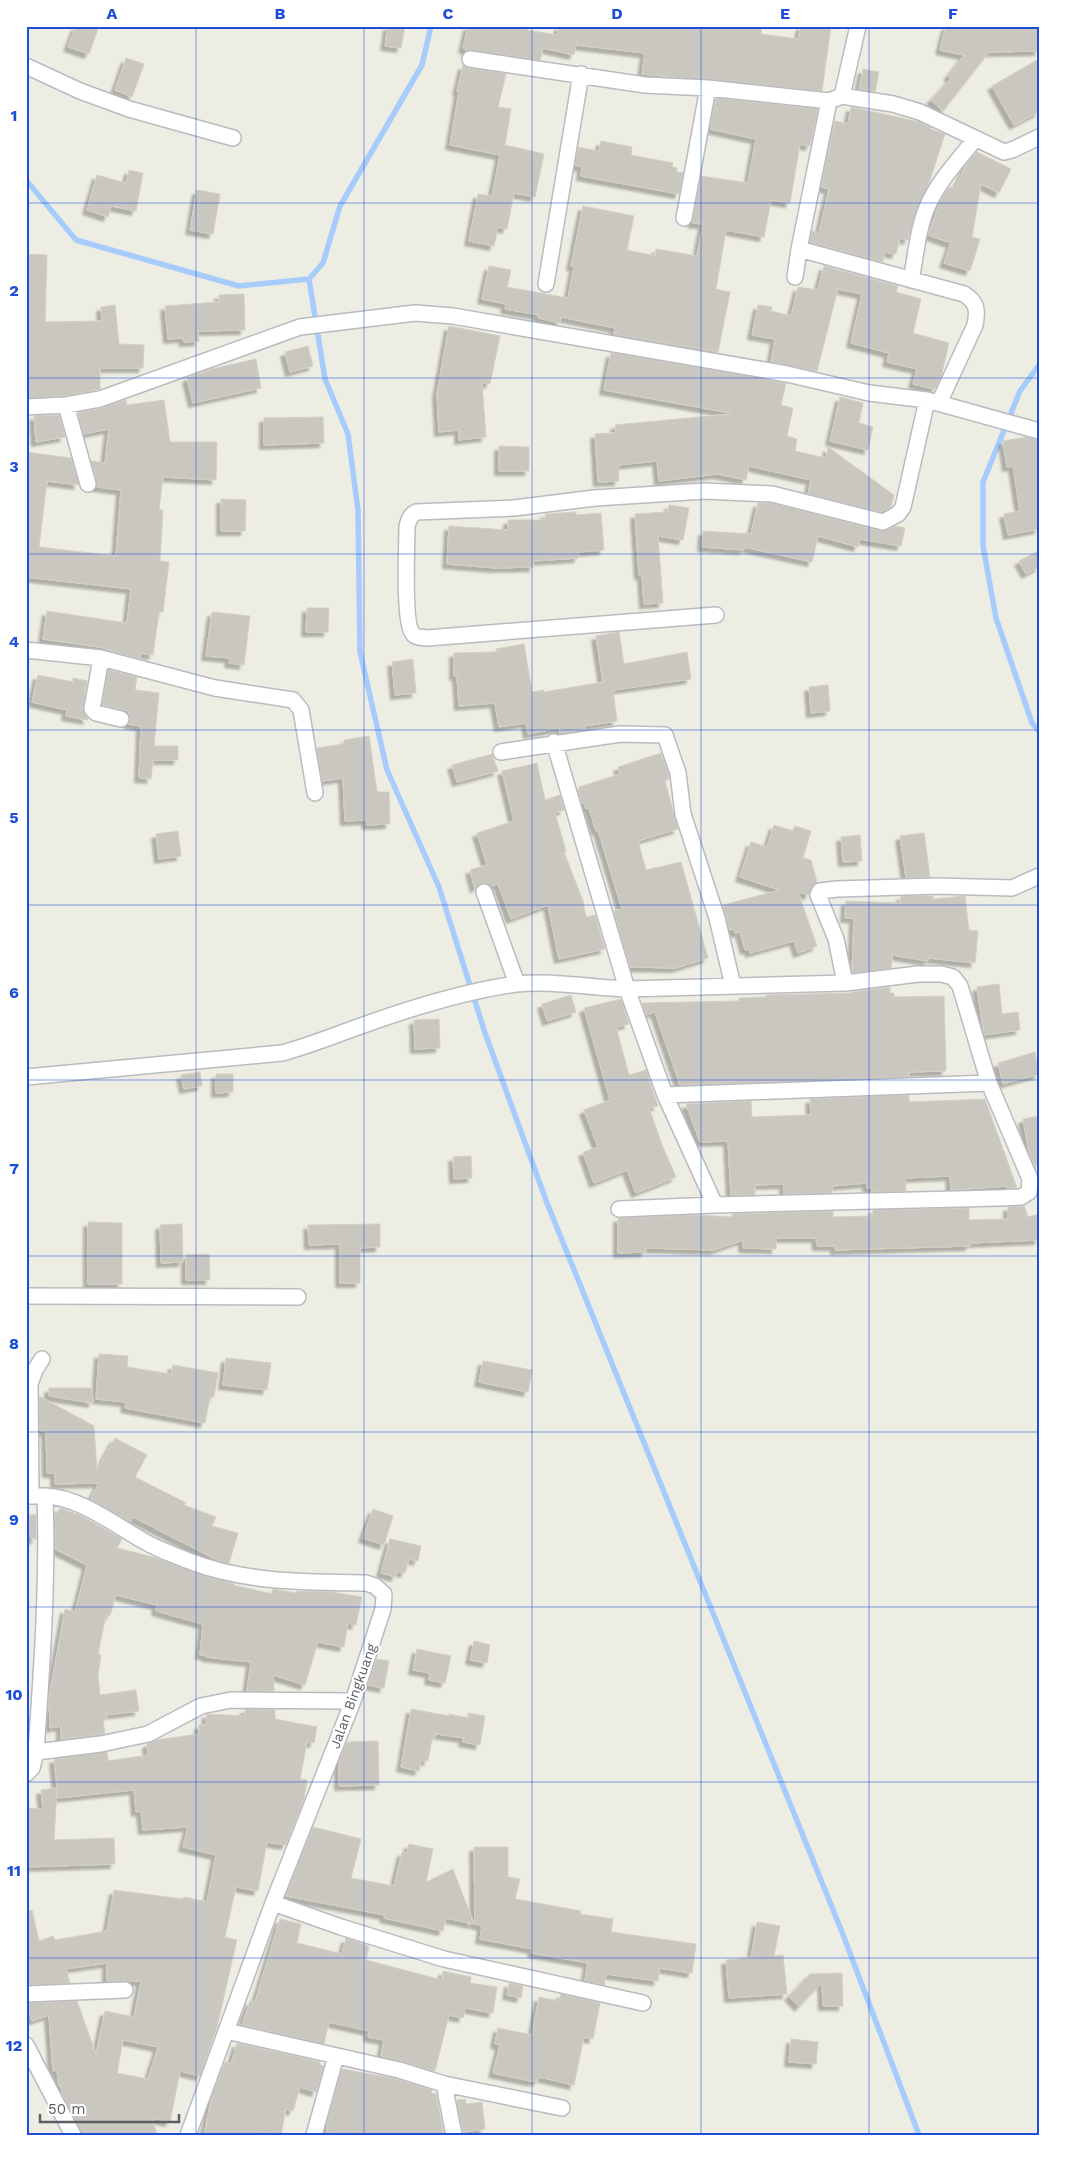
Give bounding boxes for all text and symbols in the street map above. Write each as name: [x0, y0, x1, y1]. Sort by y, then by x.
text: A: [107, 4, 118, 23]
text: B: [275, 4, 286, 23]
text: C: [443, 4, 454, 23]
text: D: [611, 4, 623, 23]
text: E: [780, 4, 790, 23]
text: F: [948, 4, 958, 23]
text: 1: [11, 106, 17, 125]
text: 2: [9, 281, 19, 300]
text: 3: [9, 457, 19, 476]
text: 4: [9, 632, 19, 651]
text: 5: [9, 808, 19, 827]
text: 6: [9, 983, 19, 1002]
text: 7: [9, 1159, 19, 1178]
text: 8: [9, 1334, 19, 1353]
text: 9: [9, 1510, 19, 1529]
street label: Jalan Bingkuang: [327, 1641, 380, 1751]
text: 10: [5, 1685, 23, 1704]
text: 11: [7, 1861, 21, 1880]
text: 12: [6, 2036, 22, 2055]
scale bar: [40, 2091, 179, 2123]
text: 50 m: [48, 2100, 85, 2118]

